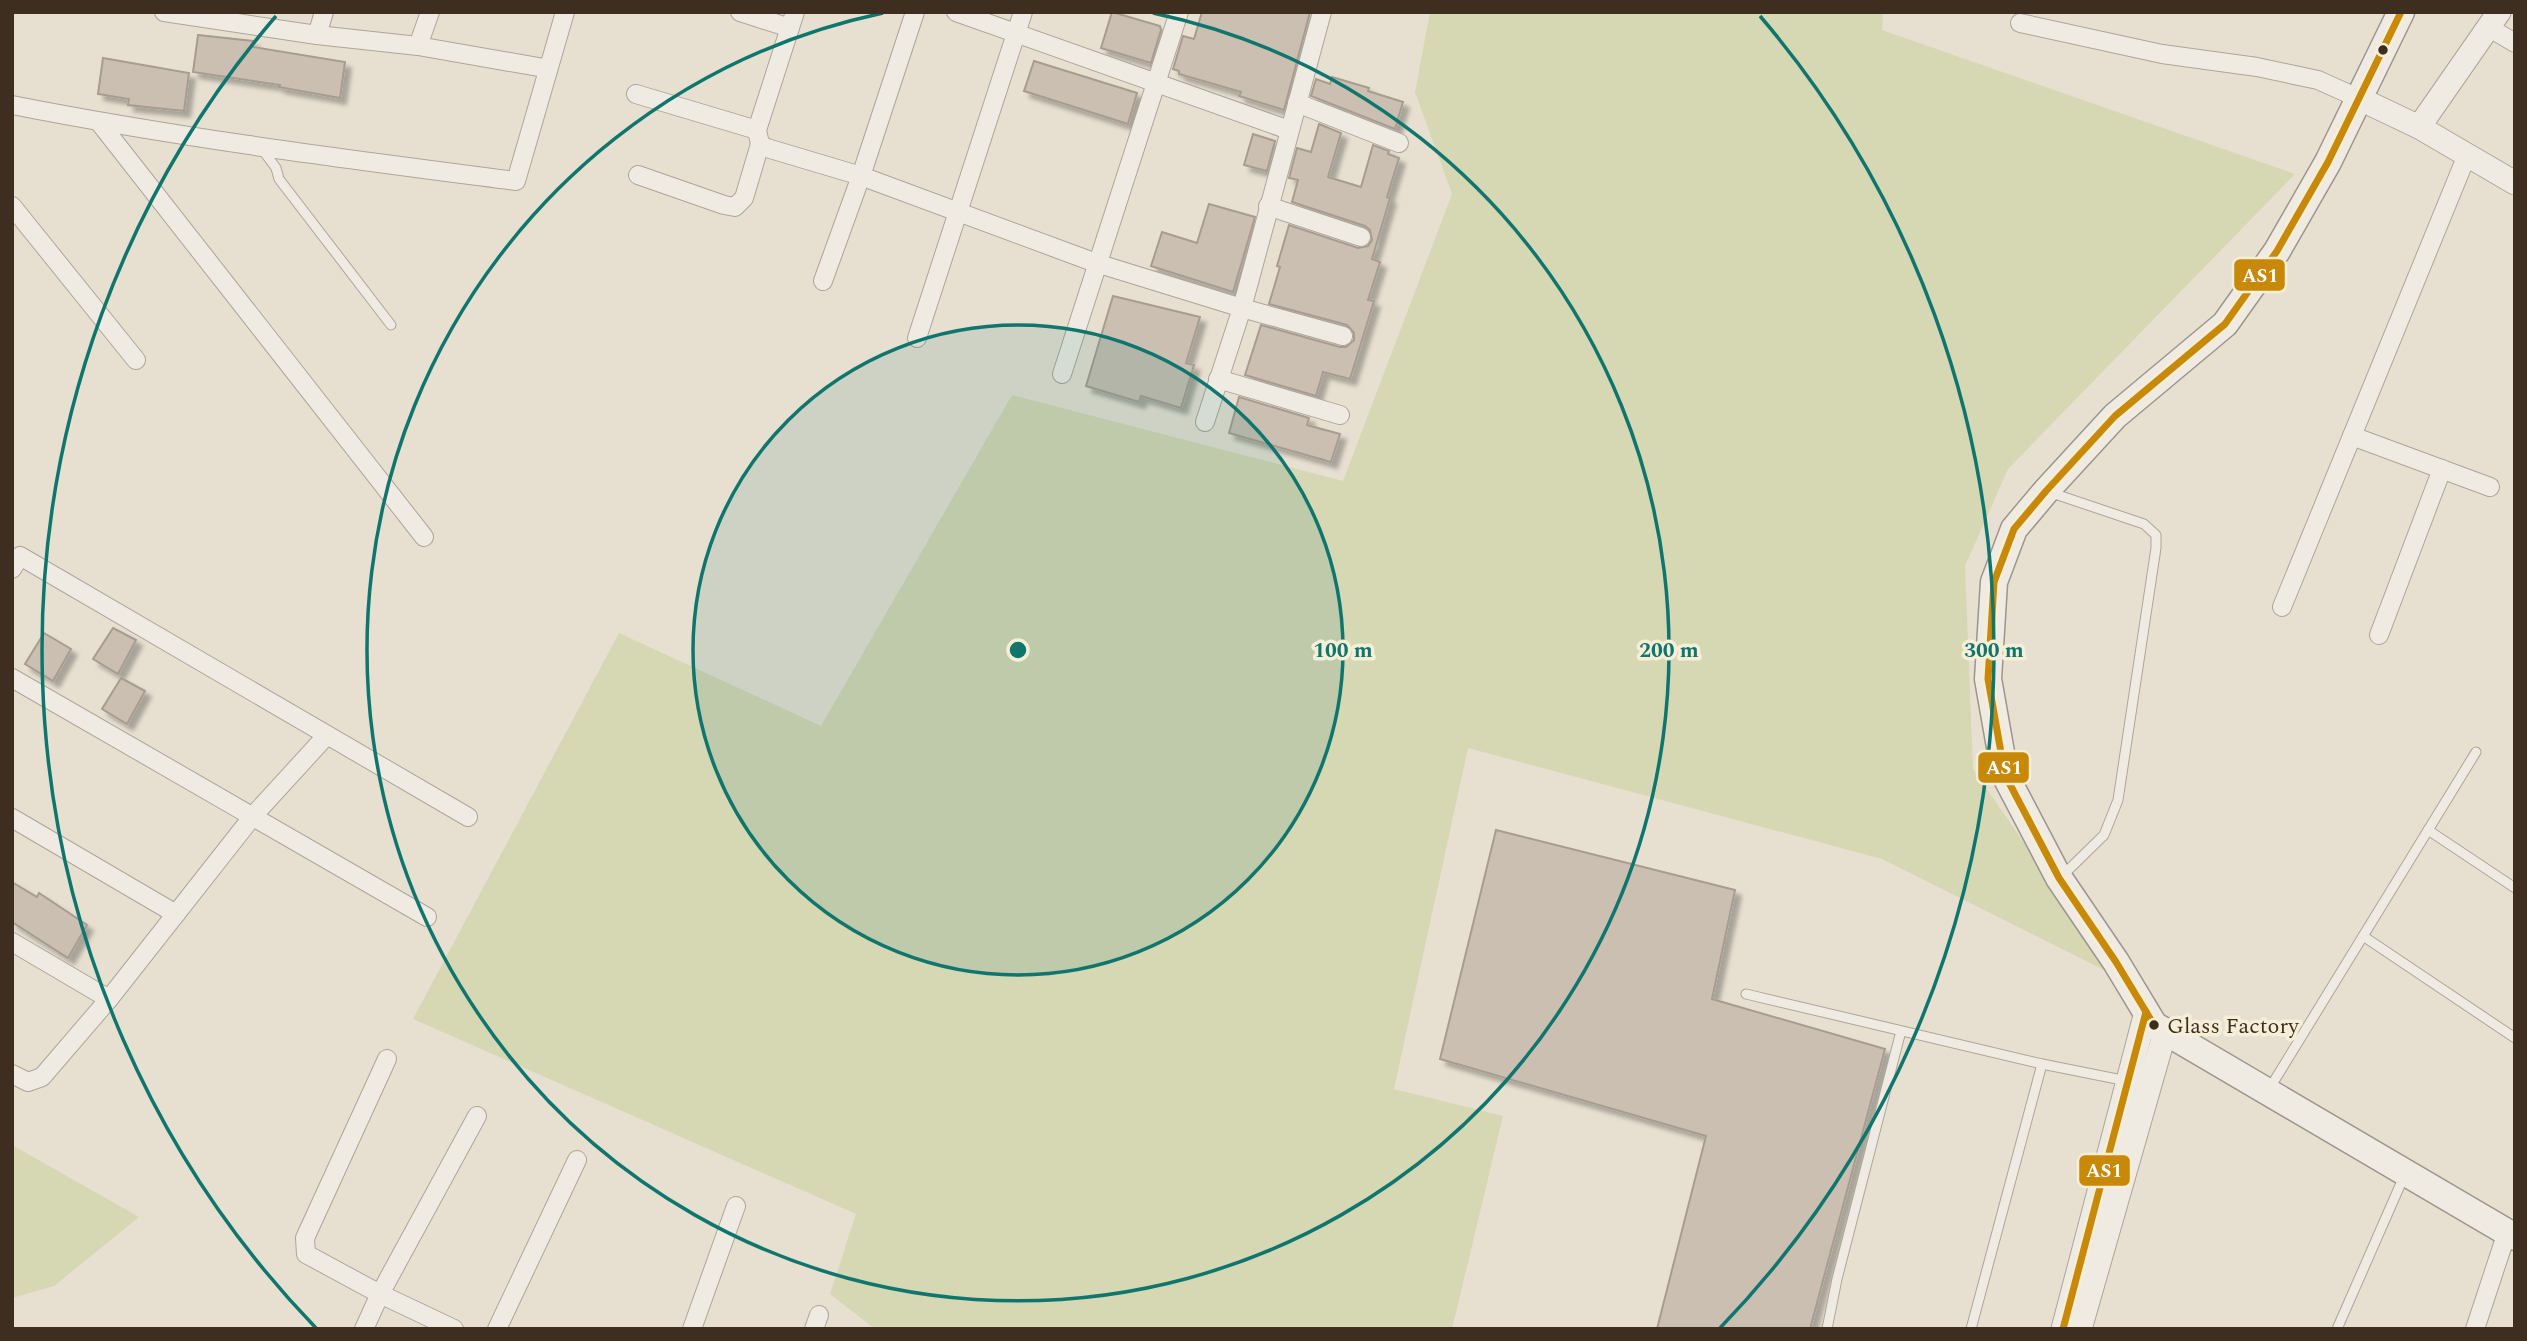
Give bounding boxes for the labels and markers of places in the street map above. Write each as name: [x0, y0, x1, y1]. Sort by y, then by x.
unlabelled marker: [2376, 43, 2390, 57]
centre of rings: [1006, 638, 1030, 662]
place label: Glass Factory: [2167, 1010, 2300, 1043]
marker: Glass Factory: [2147, 1018, 2161, 1032]

